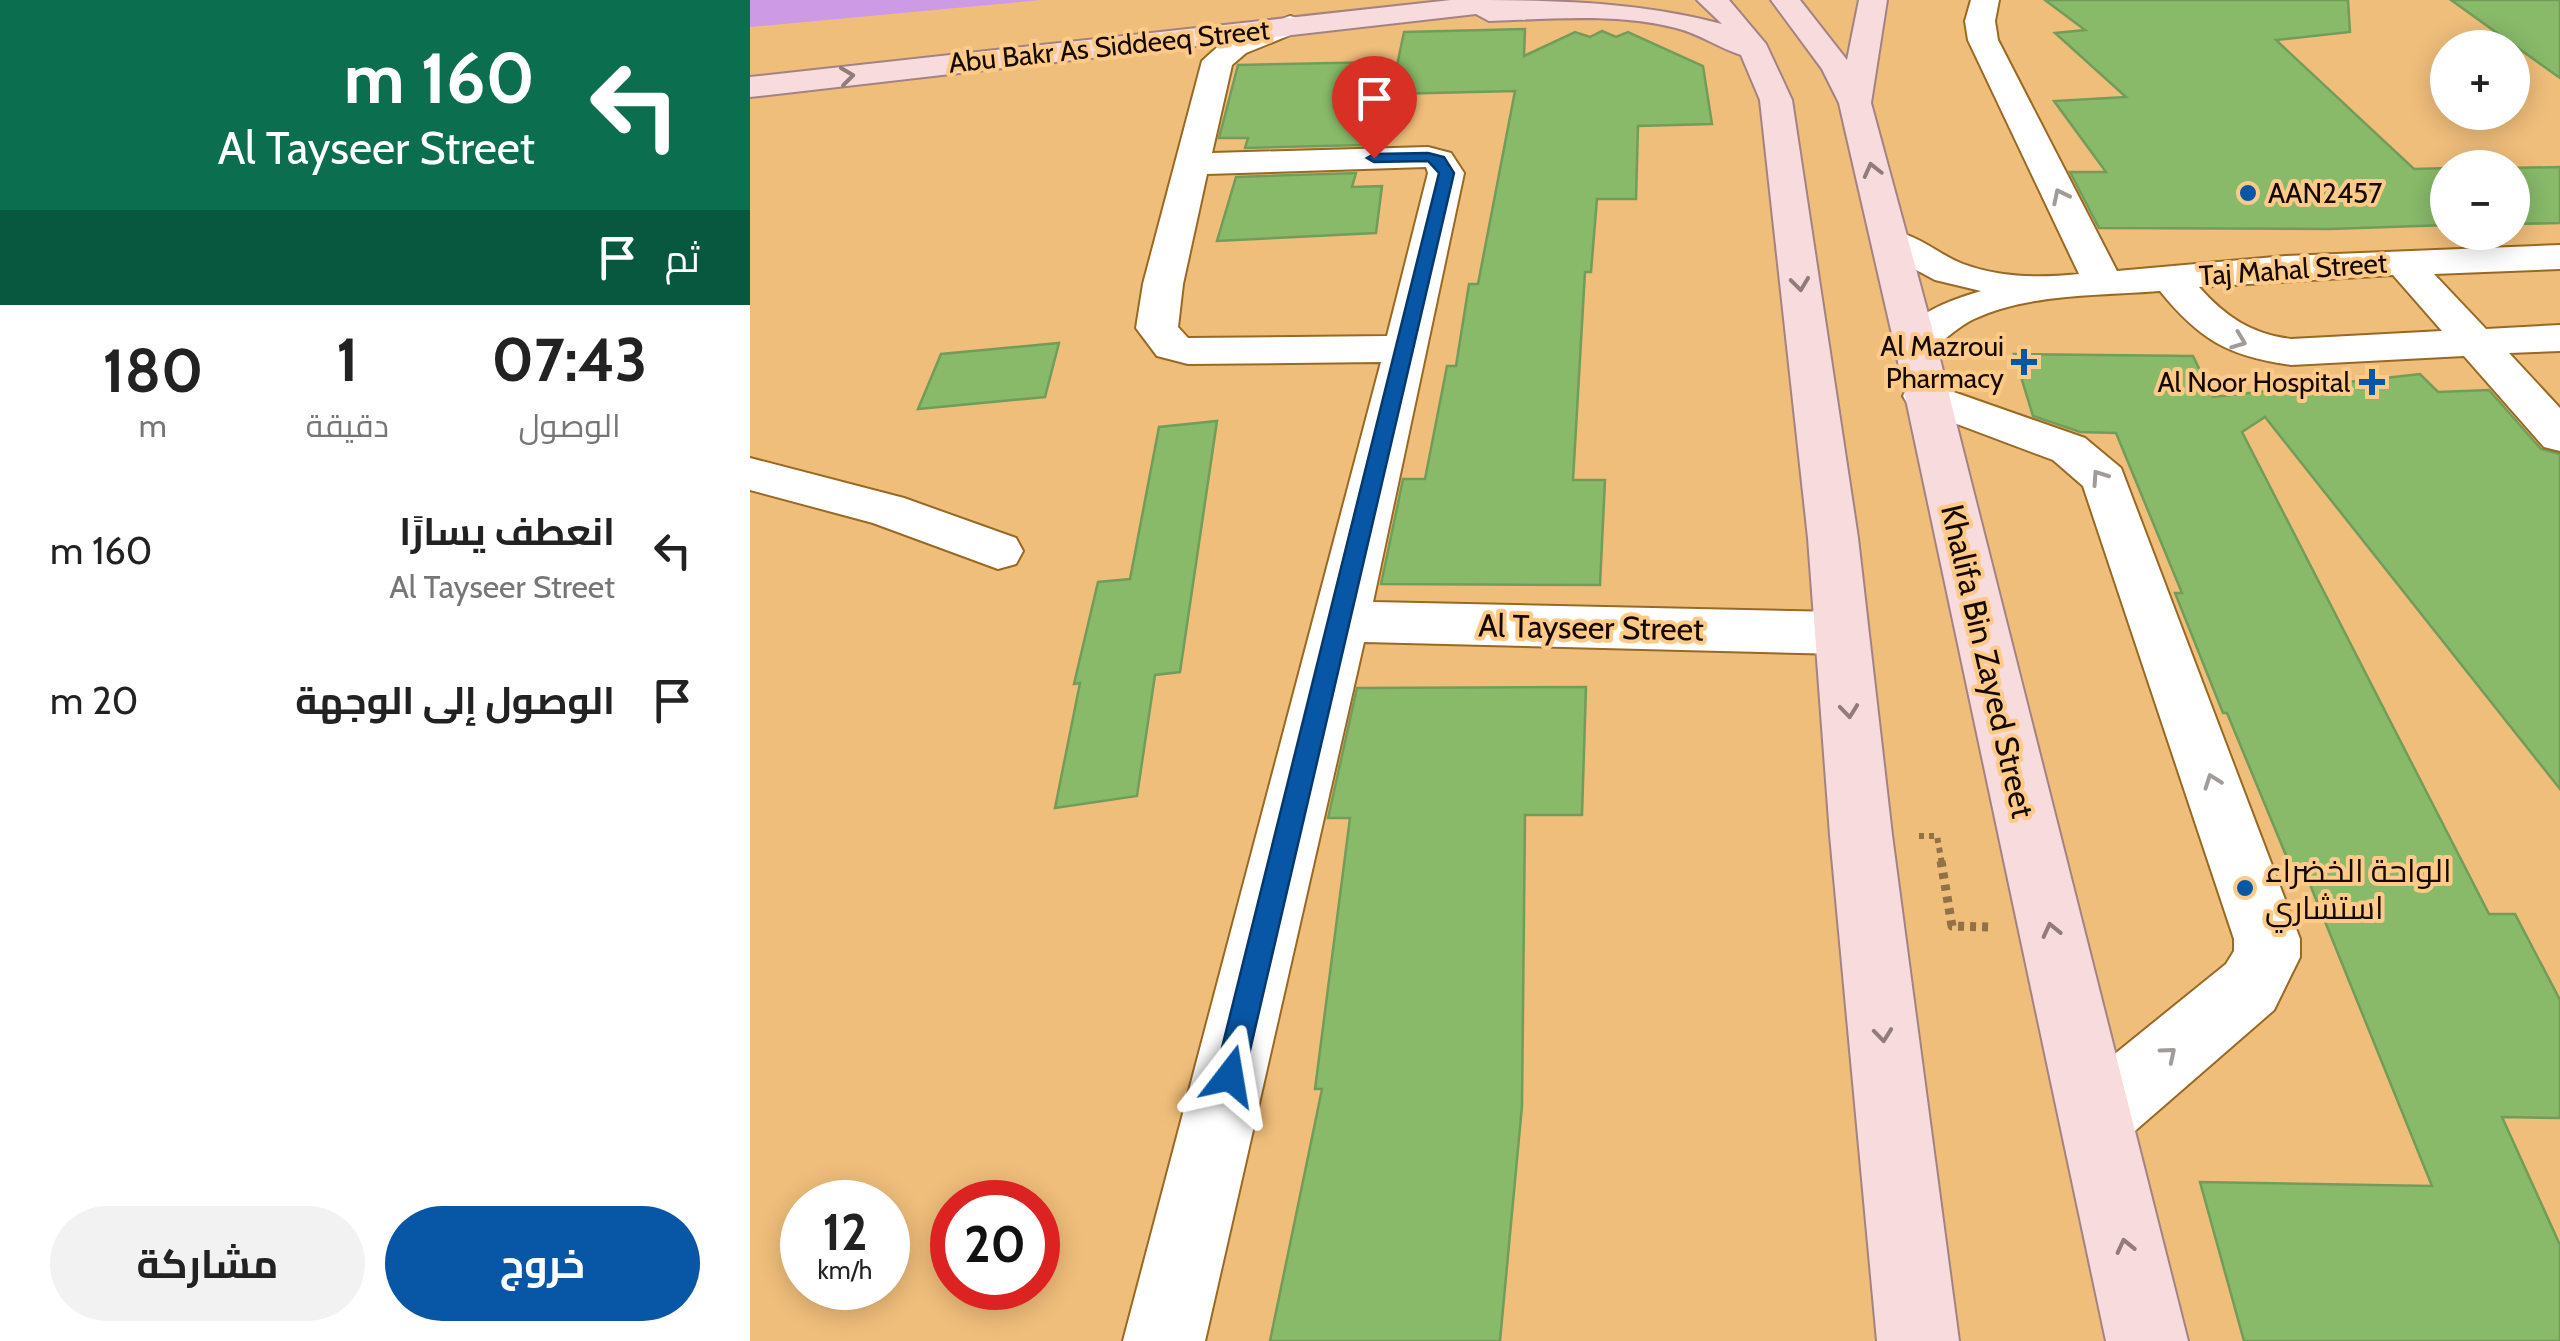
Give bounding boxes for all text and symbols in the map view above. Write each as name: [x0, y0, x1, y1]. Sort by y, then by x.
street label: Abu Bakr As Siddeeq Street: [947, 12, 1271, 80]
map controls: [2430, 30, 2530, 250]
button: +: [2430, 30, 2530, 130]
text: 160 m: [344, 35, 535, 121]
icon: left: [570, 40, 700, 170]
pin: [1332, 56, 1417, 159]
one-way arrow: [839, 66, 855, 87]
icon: arrive: [1347, 71, 1402, 126]
text: Al Tayseer Street: [218, 121, 535, 175]
button: −: [2430, 150, 2530, 250]
one-way arrow: [1863, 162, 1884, 179]
place label: AAN2457: [2268, 176, 2382, 210]
marker: AAN2457: [2237, 182, 2259, 204]
one-way arrow: [2052, 188, 2072, 206]
icon: arrive: [590, 230, 645, 285]
text: ثم: [665, 235, 700, 282]
street label: Taj Mahal Street: [2198, 245, 2388, 293]
one-way arrow: [1789, 276, 1810, 293]
text: 1: [336, 323, 359, 396]
text: 07:43: [492, 323, 647, 396]
place label: Al Mazroui Pharmacy: [1880, 329, 2004, 395]
one-way arrow: [2230, 330, 2247, 350]
text: 180: [103, 334, 203, 407]
marker: Al Mazroui Pharmacy: [2013, 351, 2035, 373]
place label: Al Noor Hospital: [2157, 365, 2350, 399]
marker: Al Noor Hospital: [2359, 369, 2385, 395]
text: m: [139, 406, 167, 445]
text: دقيقة: [306, 406, 389, 445]
text: الوصول: [519, 406, 621, 445]
one-way arrow: [2093, 470, 2112, 488]
street label: Khalifa Bin Zayed Street: [1933, 501, 2043, 822]
text: انعطف يسارًا: [399, 508, 615, 555]
icon: left: [645, 523, 700, 578]
text: 160 m: [50, 527, 152, 574]
text: Al Tayseer Street: [389, 567, 615, 606]
street label: Al Tayseer Street: [1478, 606, 1704, 648]
icon: arrive: [645, 673, 700, 728]
text: 20 m: [50, 677, 138, 724]
text: الوصول إلى الوجهة: [295, 677, 615, 724]
one-way arrow: [1837, 704, 1859, 720]
one-way arrow: [2203, 774, 2224, 791]
place label: الواحة الخضراء استشاري: [2265, 851, 2452, 933]
marker: الواحة الخضراء استشاري: [2234, 877, 2256, 899]
one-way arrow: [2042, 922, 2063, 939]
position arrow: [1178, 1024, 1282, 1128]
one-way arrow: [1872, 1027, 1893, 1043]
one-way arrow: [2158, 1048, 2176, 1066]
speed limit sign: 20: [930, 1180, 1060, 1310]
text: 12: [823, 1202, 867, 1263]
button: مشاركة: [50, 1206, 365, 1321]
button: خروج: [385, 1206, 700, 1321]
one-way arrow: [2116, 1238, 2137, 1255]
text: km/h: [818, 1255, 872, 1285]

